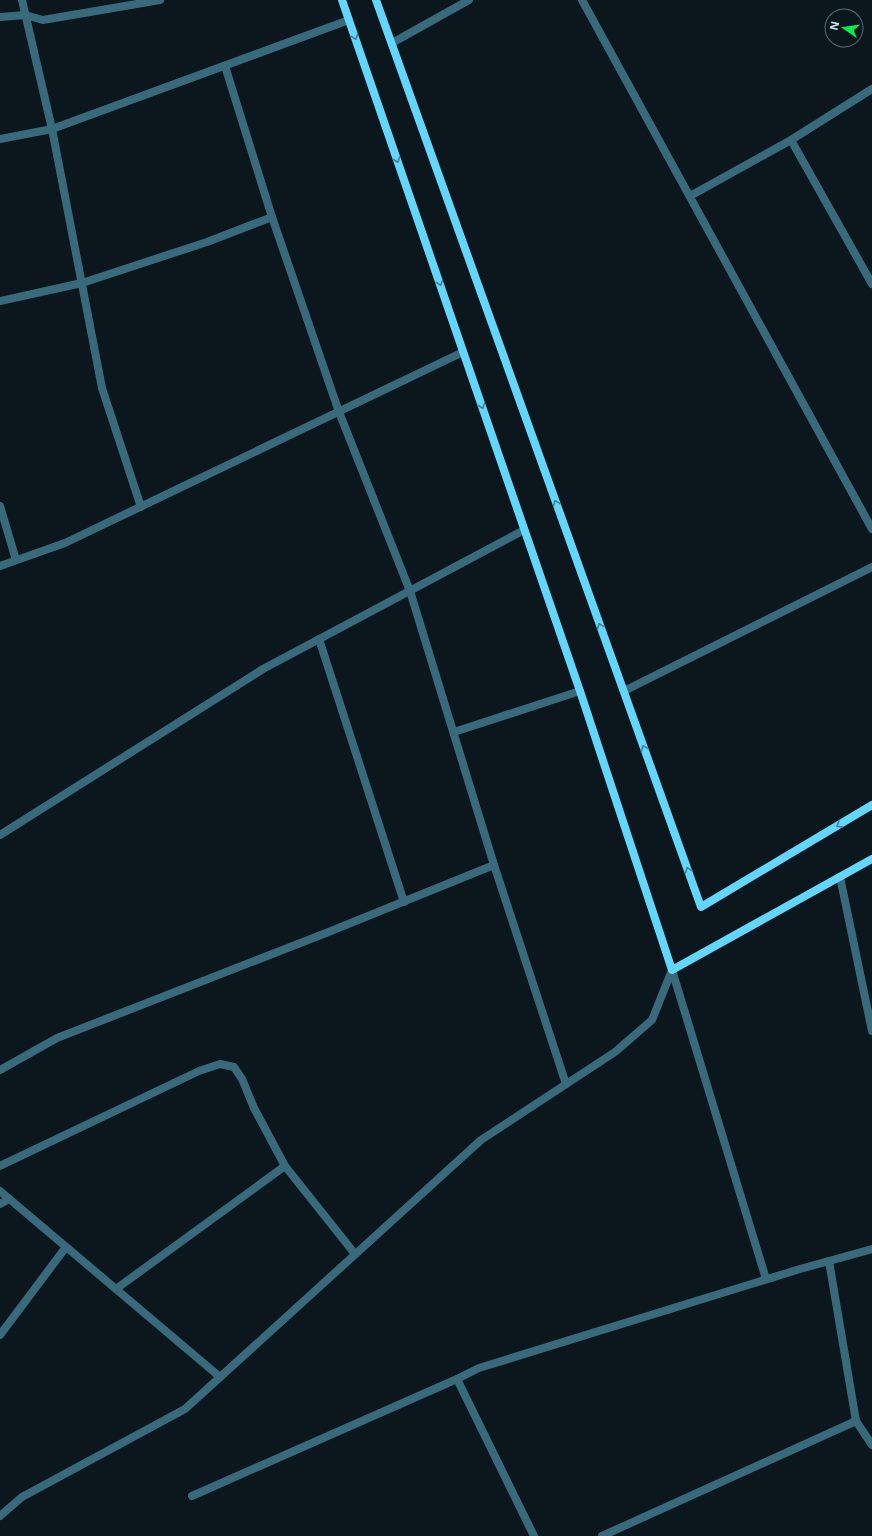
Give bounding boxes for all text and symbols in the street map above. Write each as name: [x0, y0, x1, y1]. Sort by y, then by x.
north arrow: [824, 8, 864, 48]
text: N: [825, 20, 842, 32]
one-way arrow: [350, 33, 359, 40]
one-way arrow: [393, 156, 401, 163]
one-way arrow: [435, 279, 443, 286]
one-way arrow: [477, 402, 485, 409]
one-way arrow: [553, 500, 561, 507]
one-way arrow: [597, 622, 605, 629]
one-way arrow: [640, 745, 649, 752]
one-way arrow: [836, 820, 843, 828]
one-way arrow: [684, 867, 692, 874]

